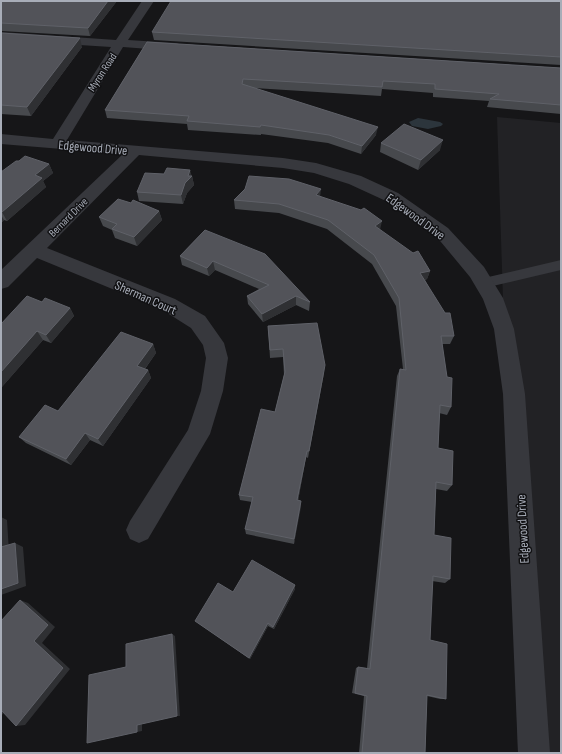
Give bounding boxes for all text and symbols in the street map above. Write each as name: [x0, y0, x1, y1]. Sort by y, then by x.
street label: Myron Road: [85, 50, 120, 94]
street label: Edgewood Drive: [58, 137, 128, 159]
street label: Edgewood Drive: [383, 190, 448, 244]
street label: Bernard Drive: [46, 195, 91, 240]
street label: Sherman Court: [112, 277, 179, 319]
street label: Edgewood Drive: [513, 494, 533, 564]

